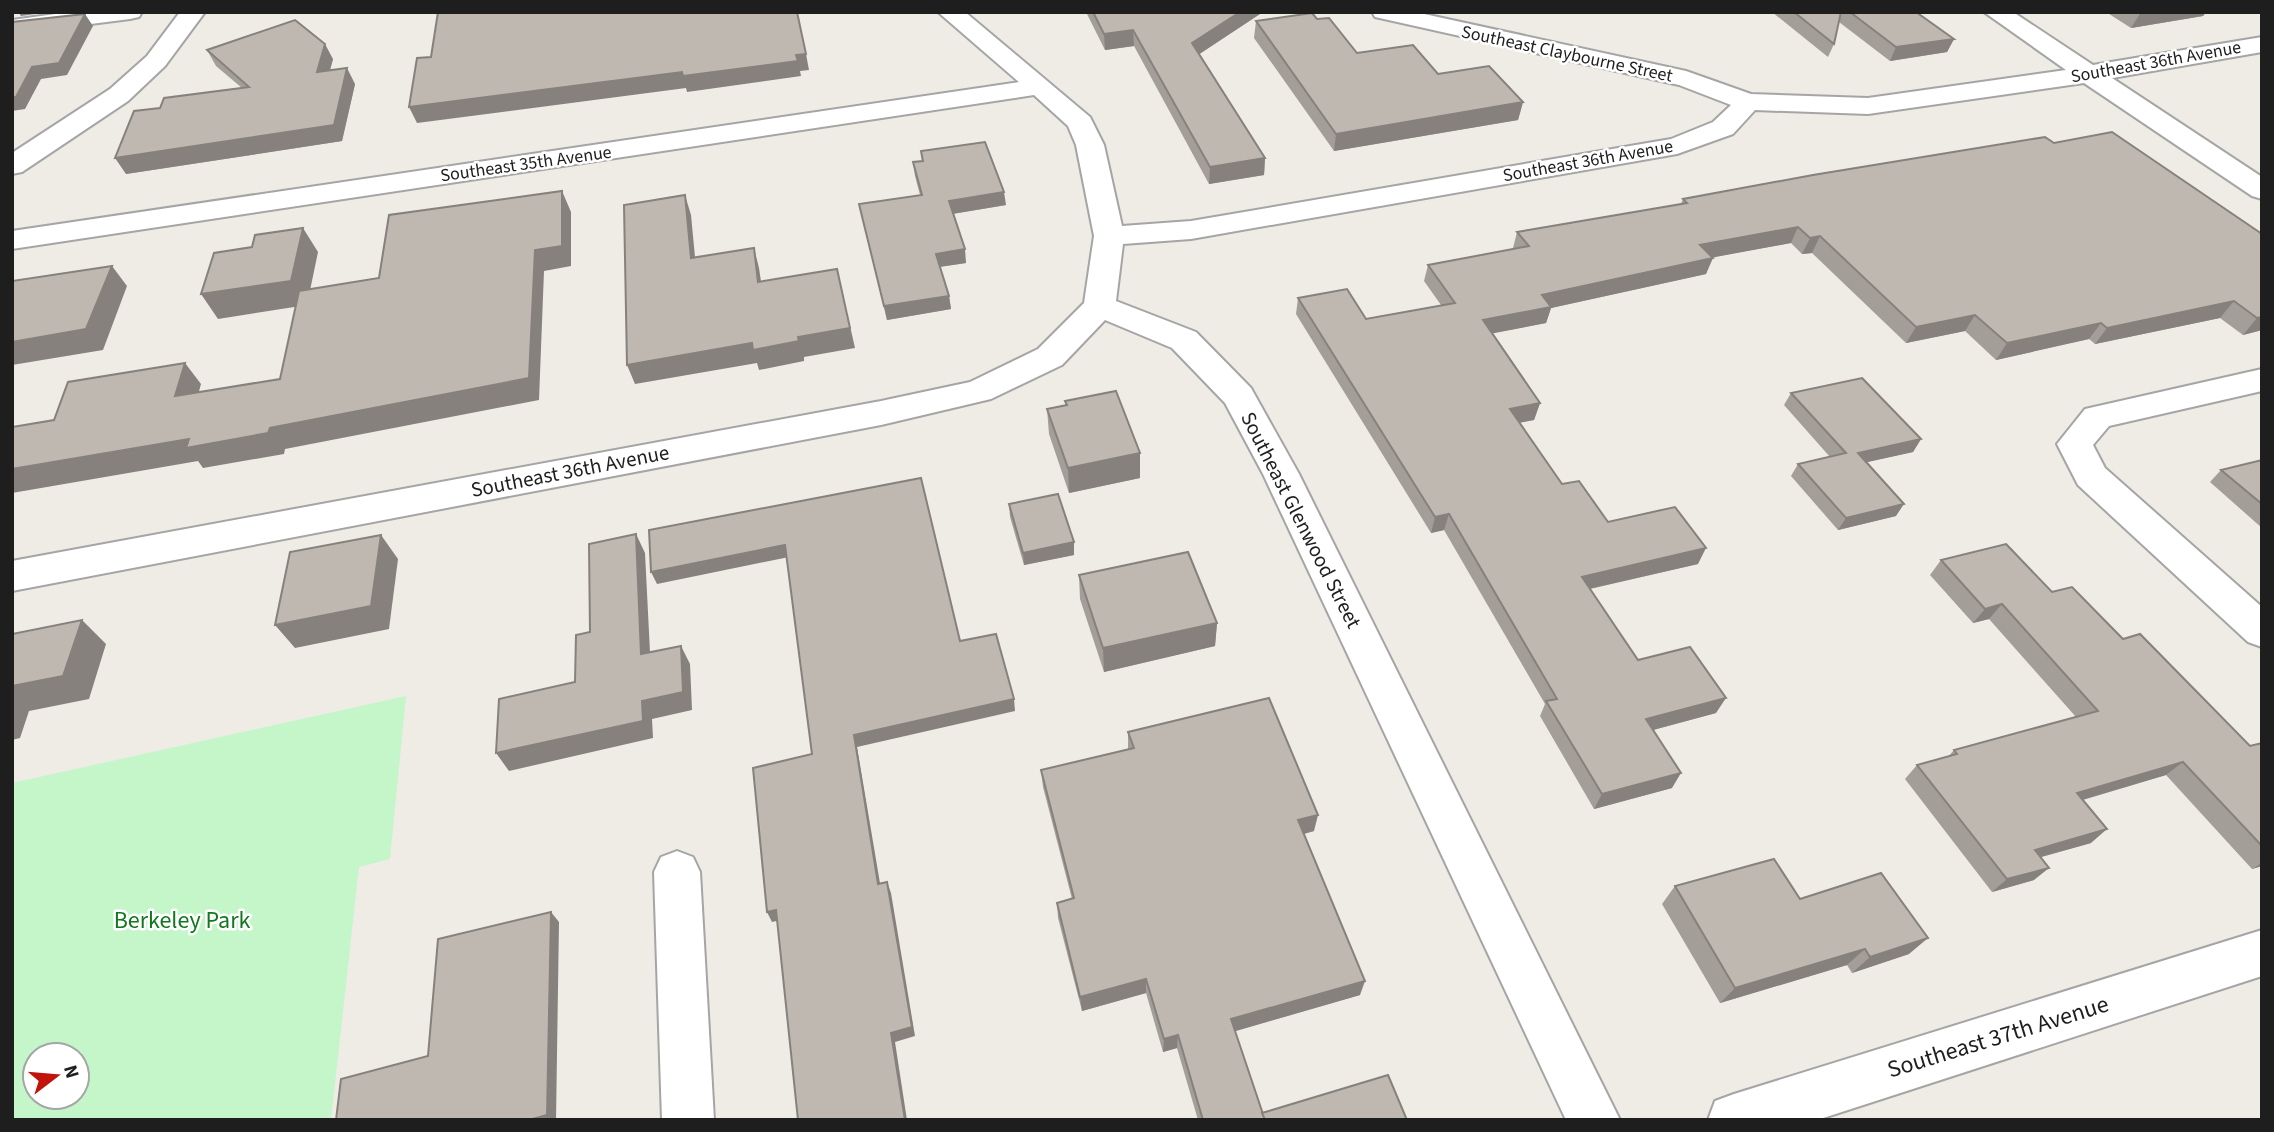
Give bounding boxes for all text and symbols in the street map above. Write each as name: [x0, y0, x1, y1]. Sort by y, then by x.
street label: Southeast Claybourne Street: [1459, 19, 1675, 89]
street label: Southeast 36th Avenue: [2069, 35, 2243, 89]
street label: Southeast 36th Avenue: [1501, 134, 1675, 188]
street label: Southeast 35th Avenue: [439, 140, 613, 188]
street label: Southeast Glenwood Street: [1233, 407, 1369, 633]
street label: Southeast 36th Avenue: [468, 437, 672, 505]
park label: Berkeley Park: [114, 903, 250, 938]
street label: Southeast 37th Avenue: [1883, 987, 2113, 1087]
north arrow: [21, 1041, 91, 1111]
text: N: [56, 1062, 86, 1082]

